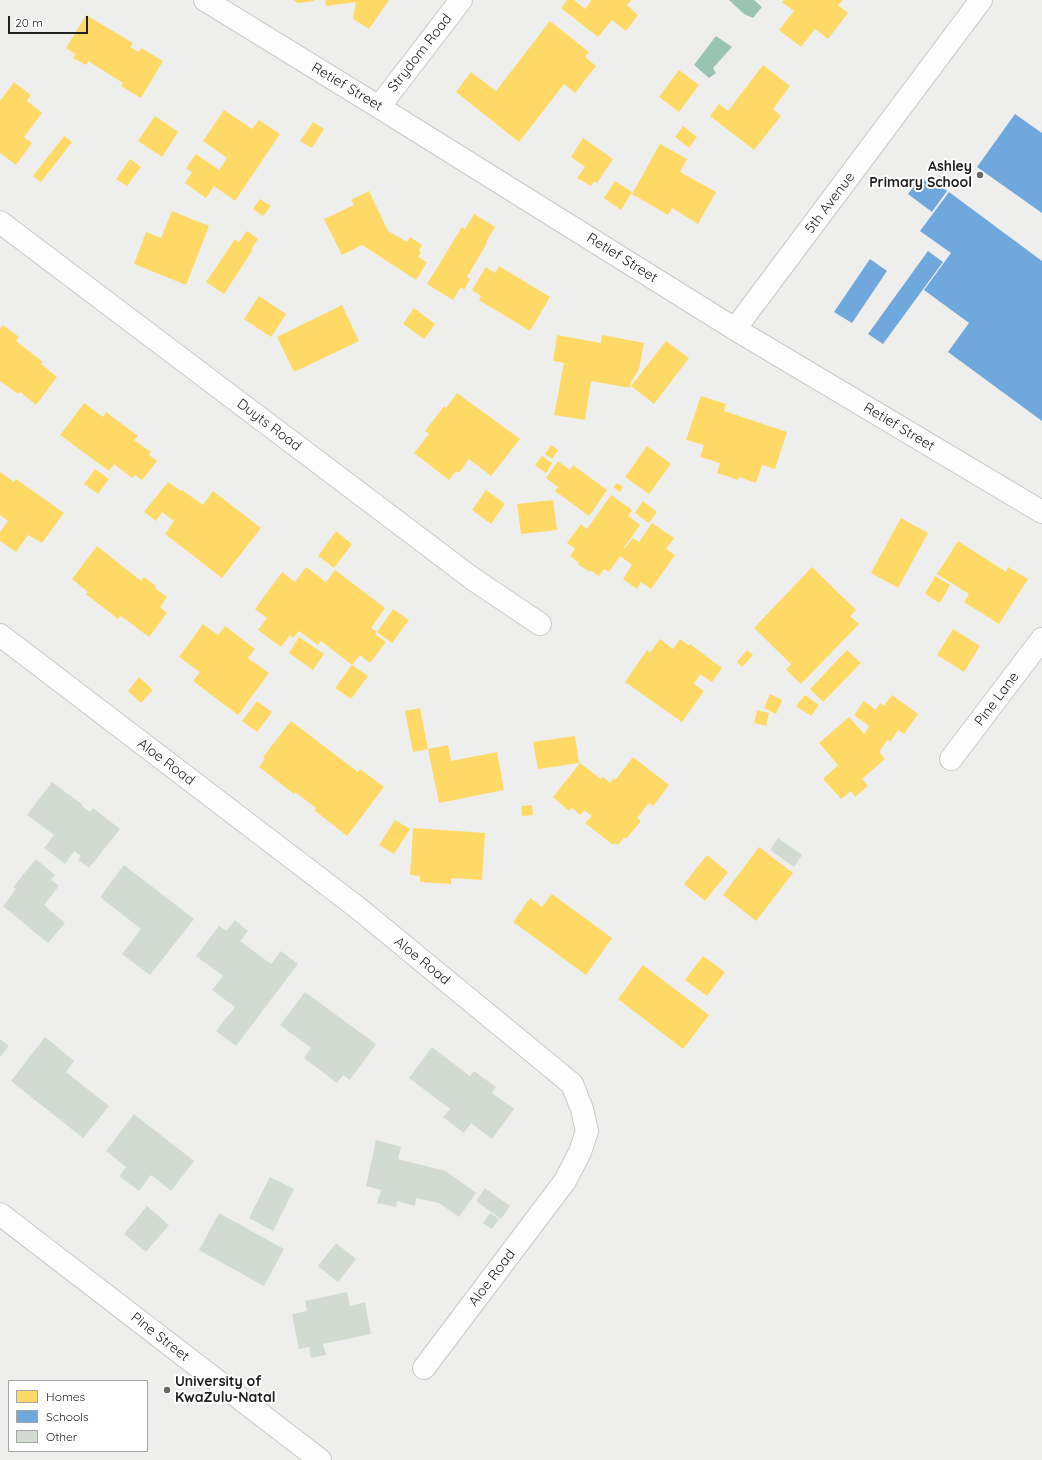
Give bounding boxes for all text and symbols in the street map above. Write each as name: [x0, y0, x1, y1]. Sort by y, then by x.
scale bar: [10, 8, 90, 34]
street label: Strydom Road: [384, 11, 456, 95]
text: 20 m: [15, 15, 43, 30]
street label: Retief Street: [308, 59, 386, 115]
place label: Ashley Primary School: [869, 159, 972, 192]
street label: 5th Avenue: [802, 169, 858, 237]
marker: Ashley Primary School: [975, 170, 985, 180]
street label: Retief Street: [584, 230, 660, 286]
street label: Duyts Road: [234, 395, 304, 455]
street label: Retief Street: [860, 399, 938, 455]
street label: Pine Lane: [971, 669, 1023, 729]
street label: Aloe Road: [134, 735, 198, 789]
street label: Aloe Road: [391, 933, 453, 989]
street label: Aloe Road: [465, 1246, 519, 1310]
street label: Pine Street: [127, 1309, 193, 1365]
place label: University of KwaZulu-Natal: [175, 1374, 276, 1406]
legend: [8, 1380, 148, 1452]
marker: University of KwaZulu-Natal: [162, 1385, 172, 1395]
text: Homes: [46, 1389, 85, 1404]
text: Schools: [46, 1409, 89, 1424]
text: Other: [46, 1429, 77, 1444]

